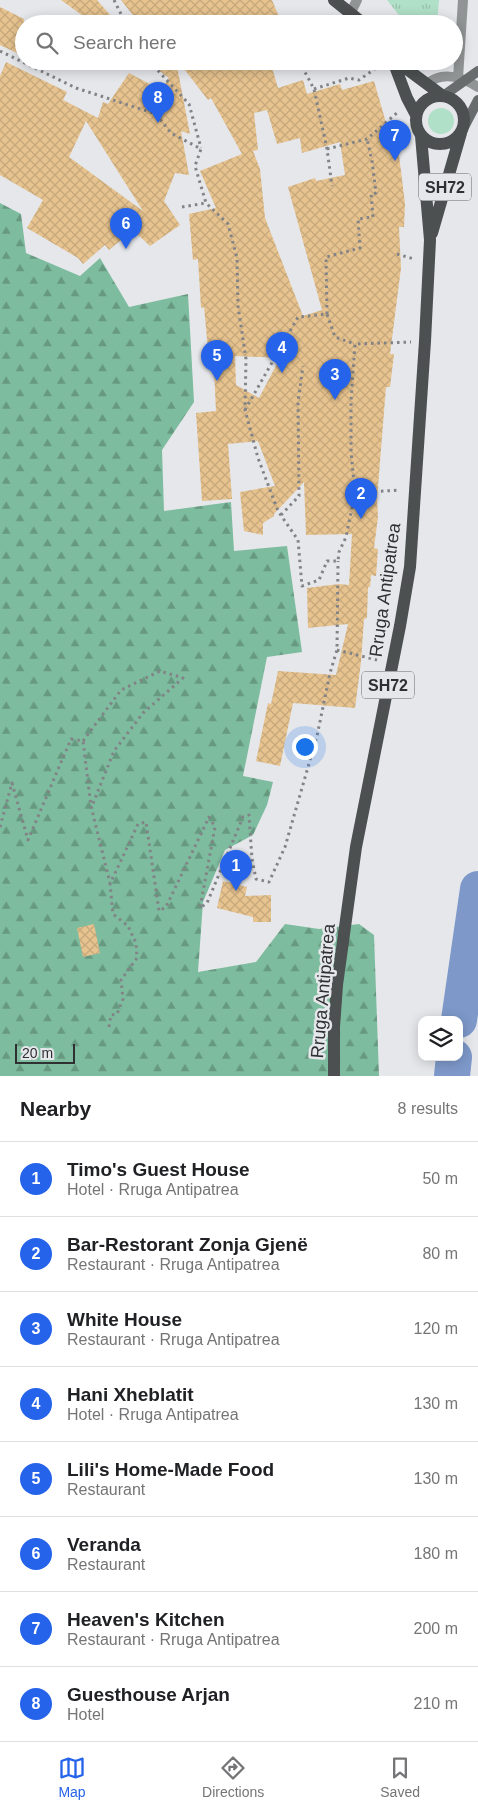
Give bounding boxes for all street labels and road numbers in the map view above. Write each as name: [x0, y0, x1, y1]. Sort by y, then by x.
road number: SH72: [419, 173, 471, 200]
street label: Rruga Antipatrea: [366, 521, 404, 658]
road number: SH72: [362, 672, 414, 698]
street label: Rruga Antipatrea: [307, 922, 339, 1059]

